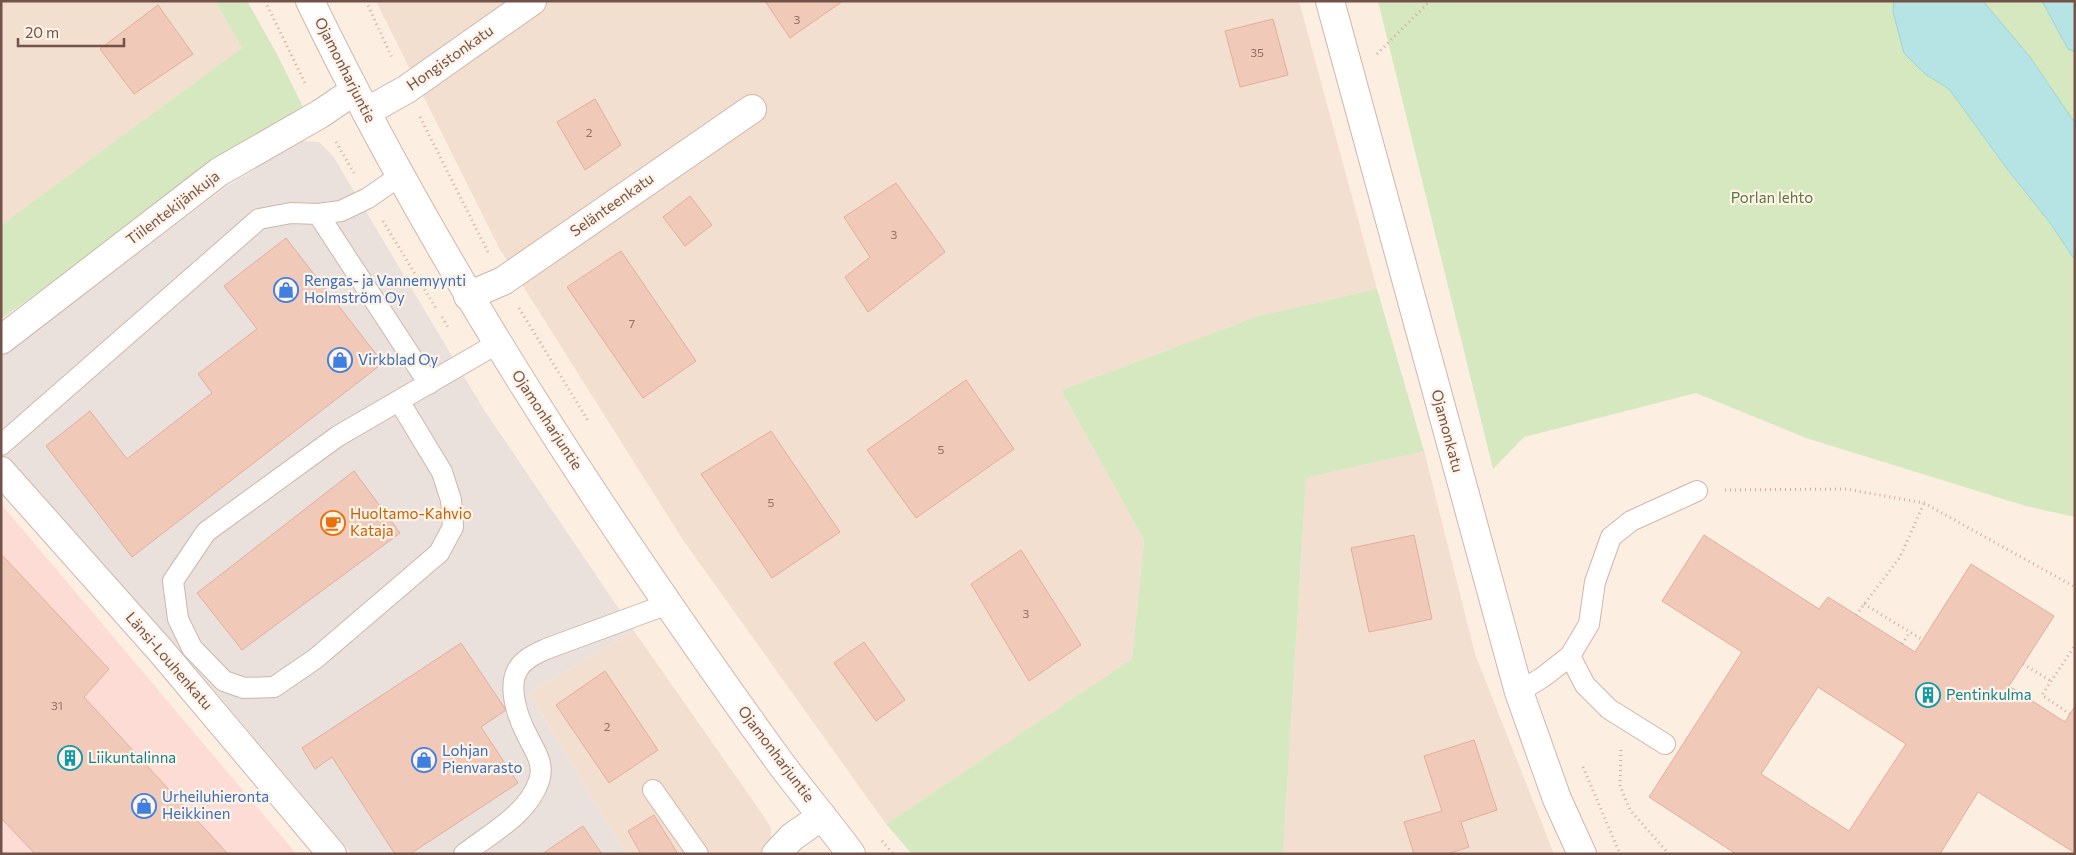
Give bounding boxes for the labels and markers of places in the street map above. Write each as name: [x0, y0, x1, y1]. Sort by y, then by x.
place label: Rengas- ja Vannemyynti Holmström Oy: [304, 271, 466, 306]
shop icon: Rengas- ja Vannemyynti Holmström Oy: [273, 277, 299, 303]
shop icon: Virkblad Oy: [327, 347, 353, 373]
place label: Virkblad Oy: [358, 350, 439, 368]
place label: Huoltamo-Kahvio Kataja: [350, 504, 472, 539]
cafe icon: Huoltamo-Kahvio Kataja: [320, 510, 346, 536]
building icon: Pentinkulma: [1915, 682, 1941, 708]
place label: Pentinkulma: [1946, 685, 2032, 703]
place label: Lohjan Pienvarasto: [442, 741, 523, 776]
building icon: Liikuntalinna: [57, 745, 83, 771]
shop icon: Lohjan Pienvarasto: [411, 747, 437, 773]
place label: Liikuntalinna: [88, 748, 176, 766]
place label: Urheiluhieronta Heikkinen: [162, 787, 269, 822]
shop icon: Urheiluhieronta Heikkinen: [131, 793, 157, 819]

